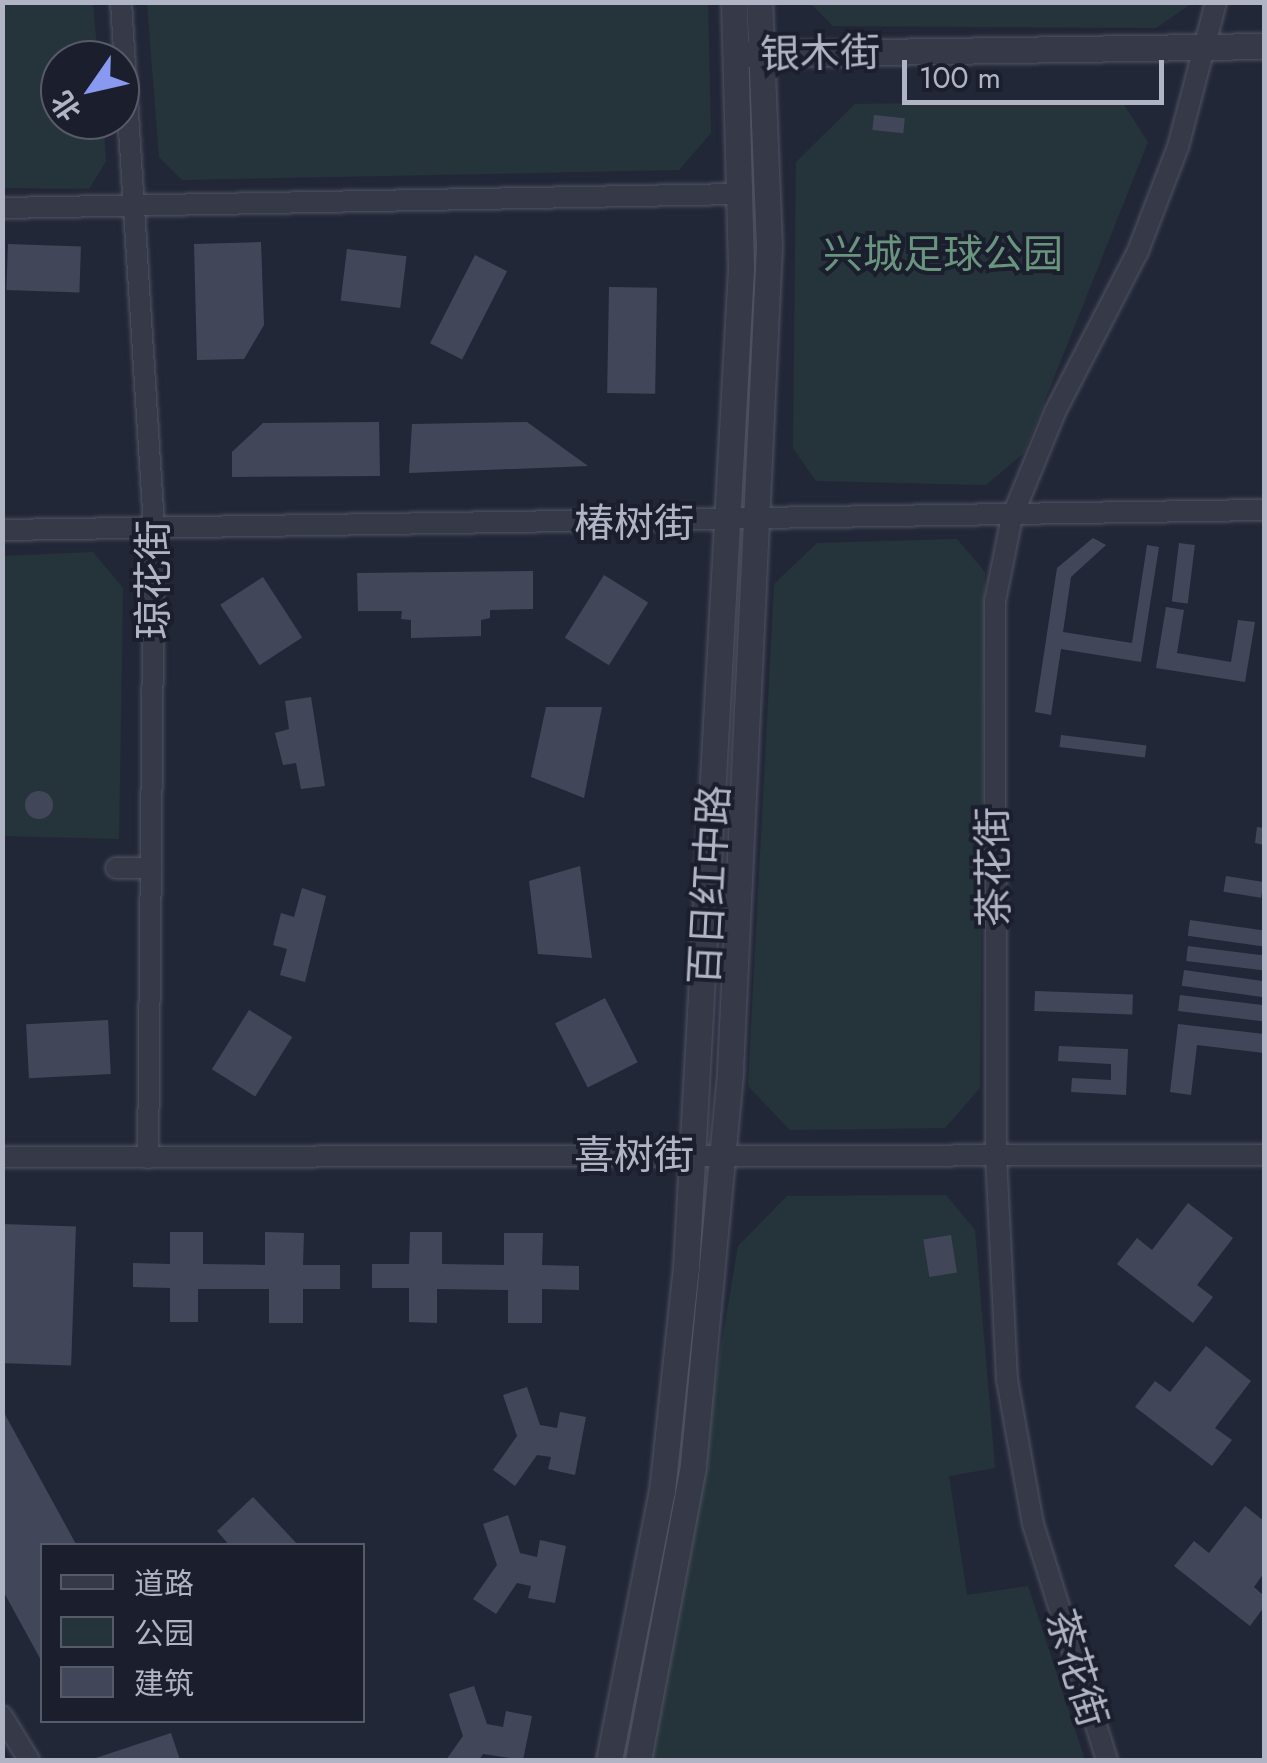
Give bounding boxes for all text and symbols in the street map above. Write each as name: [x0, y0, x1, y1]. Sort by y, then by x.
street label: 银木街: [760, 28, 880, 78]
north arrow: [40, 40, 140, 140]
scale bar: [907, 40, 1170, 102]
text: 100 m: [919, 56, 1001, 99]
text: 北: [42, 83, 91, 129]
park label: 兴城足球公园: [823, 230, 1063, 278]
street label: 椿树街: [574, 499, 694, 547]
street label: 琼花街: [129, 520, 177, 640]
street label: 百日红中路: [680, 784, 738, 986]
street label: 茶花街: [968, 807, 1018, 927]
street label: 喜树街: [574, 1131, 694, 1179]
legend: [40, 1543, 365, 1723]
text: 道路: [134, 1562, 194, 1605]
street label: 茶花街: [1037, 1604, 1117, 1732]
text: 公园: [134, 1612, 194, 1655]
text: 建筑: [134, 1662, 194, 1705]

